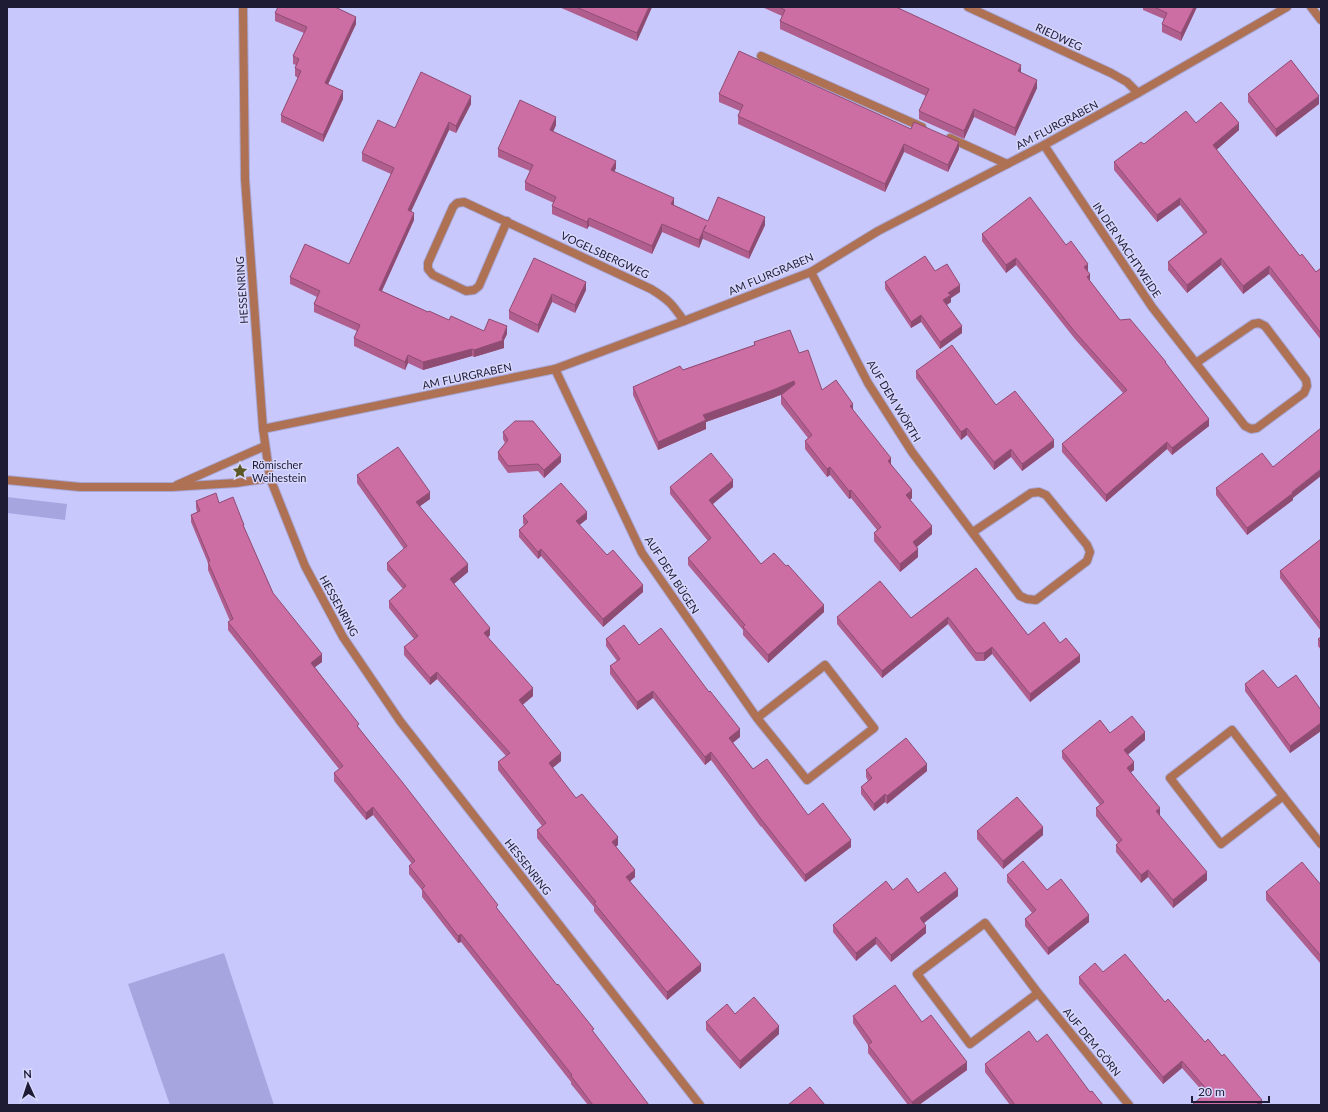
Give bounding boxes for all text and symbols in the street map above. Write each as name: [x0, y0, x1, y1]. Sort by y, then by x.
street label: RIEDWEG: [1034, 20, 1085, 53]
street label: AM FLURGRABEN: [1013, 97, 1100, 152]
street label: IN DER NACHTWEIDE: [1091, 200, 1164, 300]
street label: VOGELSBERGWEG: [559, 228, 651, 281]
street label: AM FLURGRABEN: [726, 250, 815, 297]
street label: HESSENRING: [233, 256, 250, 324]
street label: AUF DEM WÖRTH: [865, 357, 924, 444]
street label: AM FLURGRABEN: [421, 360, 513, 391]
place label: Römischer Weihestein: [252, 458, 306, 484]
place icon: Römischer Weihestein: [231, 462, 249, 480]
street label: AUF DEM BÜGEN: [642, 533, 702, 616]
street label: HESSENRING: [317, 573, 362, 639]
street label: HESSENRING: [502, 836, 554, 897]
street label: AUF DEM GÖRN: [1061, 1005, 1124, 1078]
north arrow: [8, 1064, 48, 1104]
text: N: [23, 1067, 32, 1080]
scale bar: [1192, 1078, 1269, 1104]
text: 20 m: [1198, 1084, 1225, 1099]

